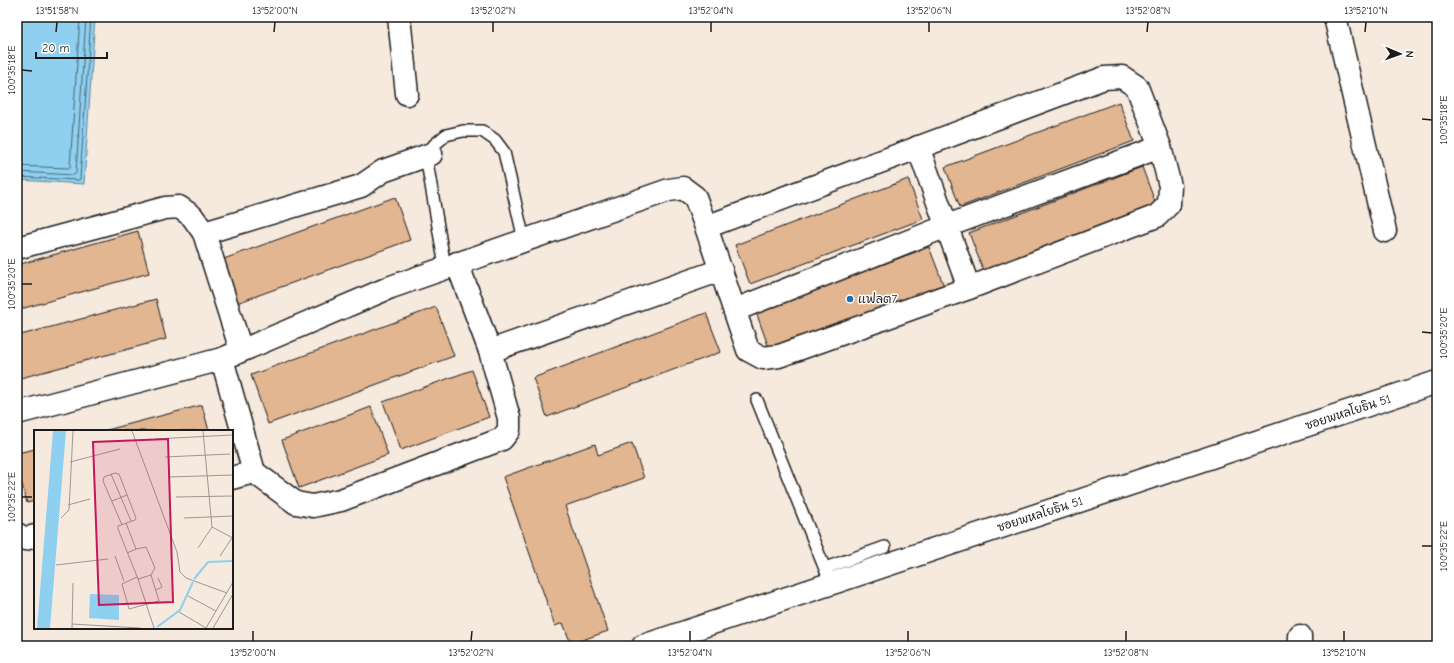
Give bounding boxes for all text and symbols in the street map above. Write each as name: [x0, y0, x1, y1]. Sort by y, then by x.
text: 13°51'58"N: [36, 5, 78, 17]
text: 13°52'00"N: [252, 5, 298, 17]
text: 13°52'02"N: [471, 5, 515, 17]
text: 13°52'04"N: [689, 5, 733, 17]
text: 13°52'06"N: [907, 5, 951, 17]
text: 13°52'08"N: [1126, 5, 1170, 17]
text: 13°52'10"N: [1344, 5, 1388, 17]
scale bar: [36, 34, 107, 60]
north arrow: [1380, 34, 1420, 74]
text: 20 m: [42, 41, 70, 55]
text: 100°35'18"E: [6, 46, 18, 94]
text: N: [1403, 51, 1416, 58]
text: 100°35'18"E: [1438, 96, 1450, 144]
text: 100°35'20"E: [6, 258, 18, 310]
place label: แฟลต7: [858, 292, 898, 306]
marker: แฟลต7: [845, 294, 855, 304]
text: 100°35'20"E: [1438, 307, 1450, 359]
street label: ซอยพหลโยธิน 51: [1303, 390, 1393, 432]
inset map: [34, 430, 233, 629]
text: 100°35'22"E: [6, 472, 18, 522]
street label: ซอยพหลโยธิน 51: [995, 492, 1085, 534]
text: 100°35'22"E: [1438, 521, 1450, 571]
text: 13°52'00"N: [230, 647, 276, 659]
text: 13°52'02"N: [449, 647, 493, 659]
text: 13°52'04"N: [668, 647, 712, 659]
text: 13°52'06"N: [886, 647, 930, 659]
text: 13°52'08"N: [1104, 647, 1148, 659]
text: 13°52'10"N: [1322, 647, 1366, 659]

